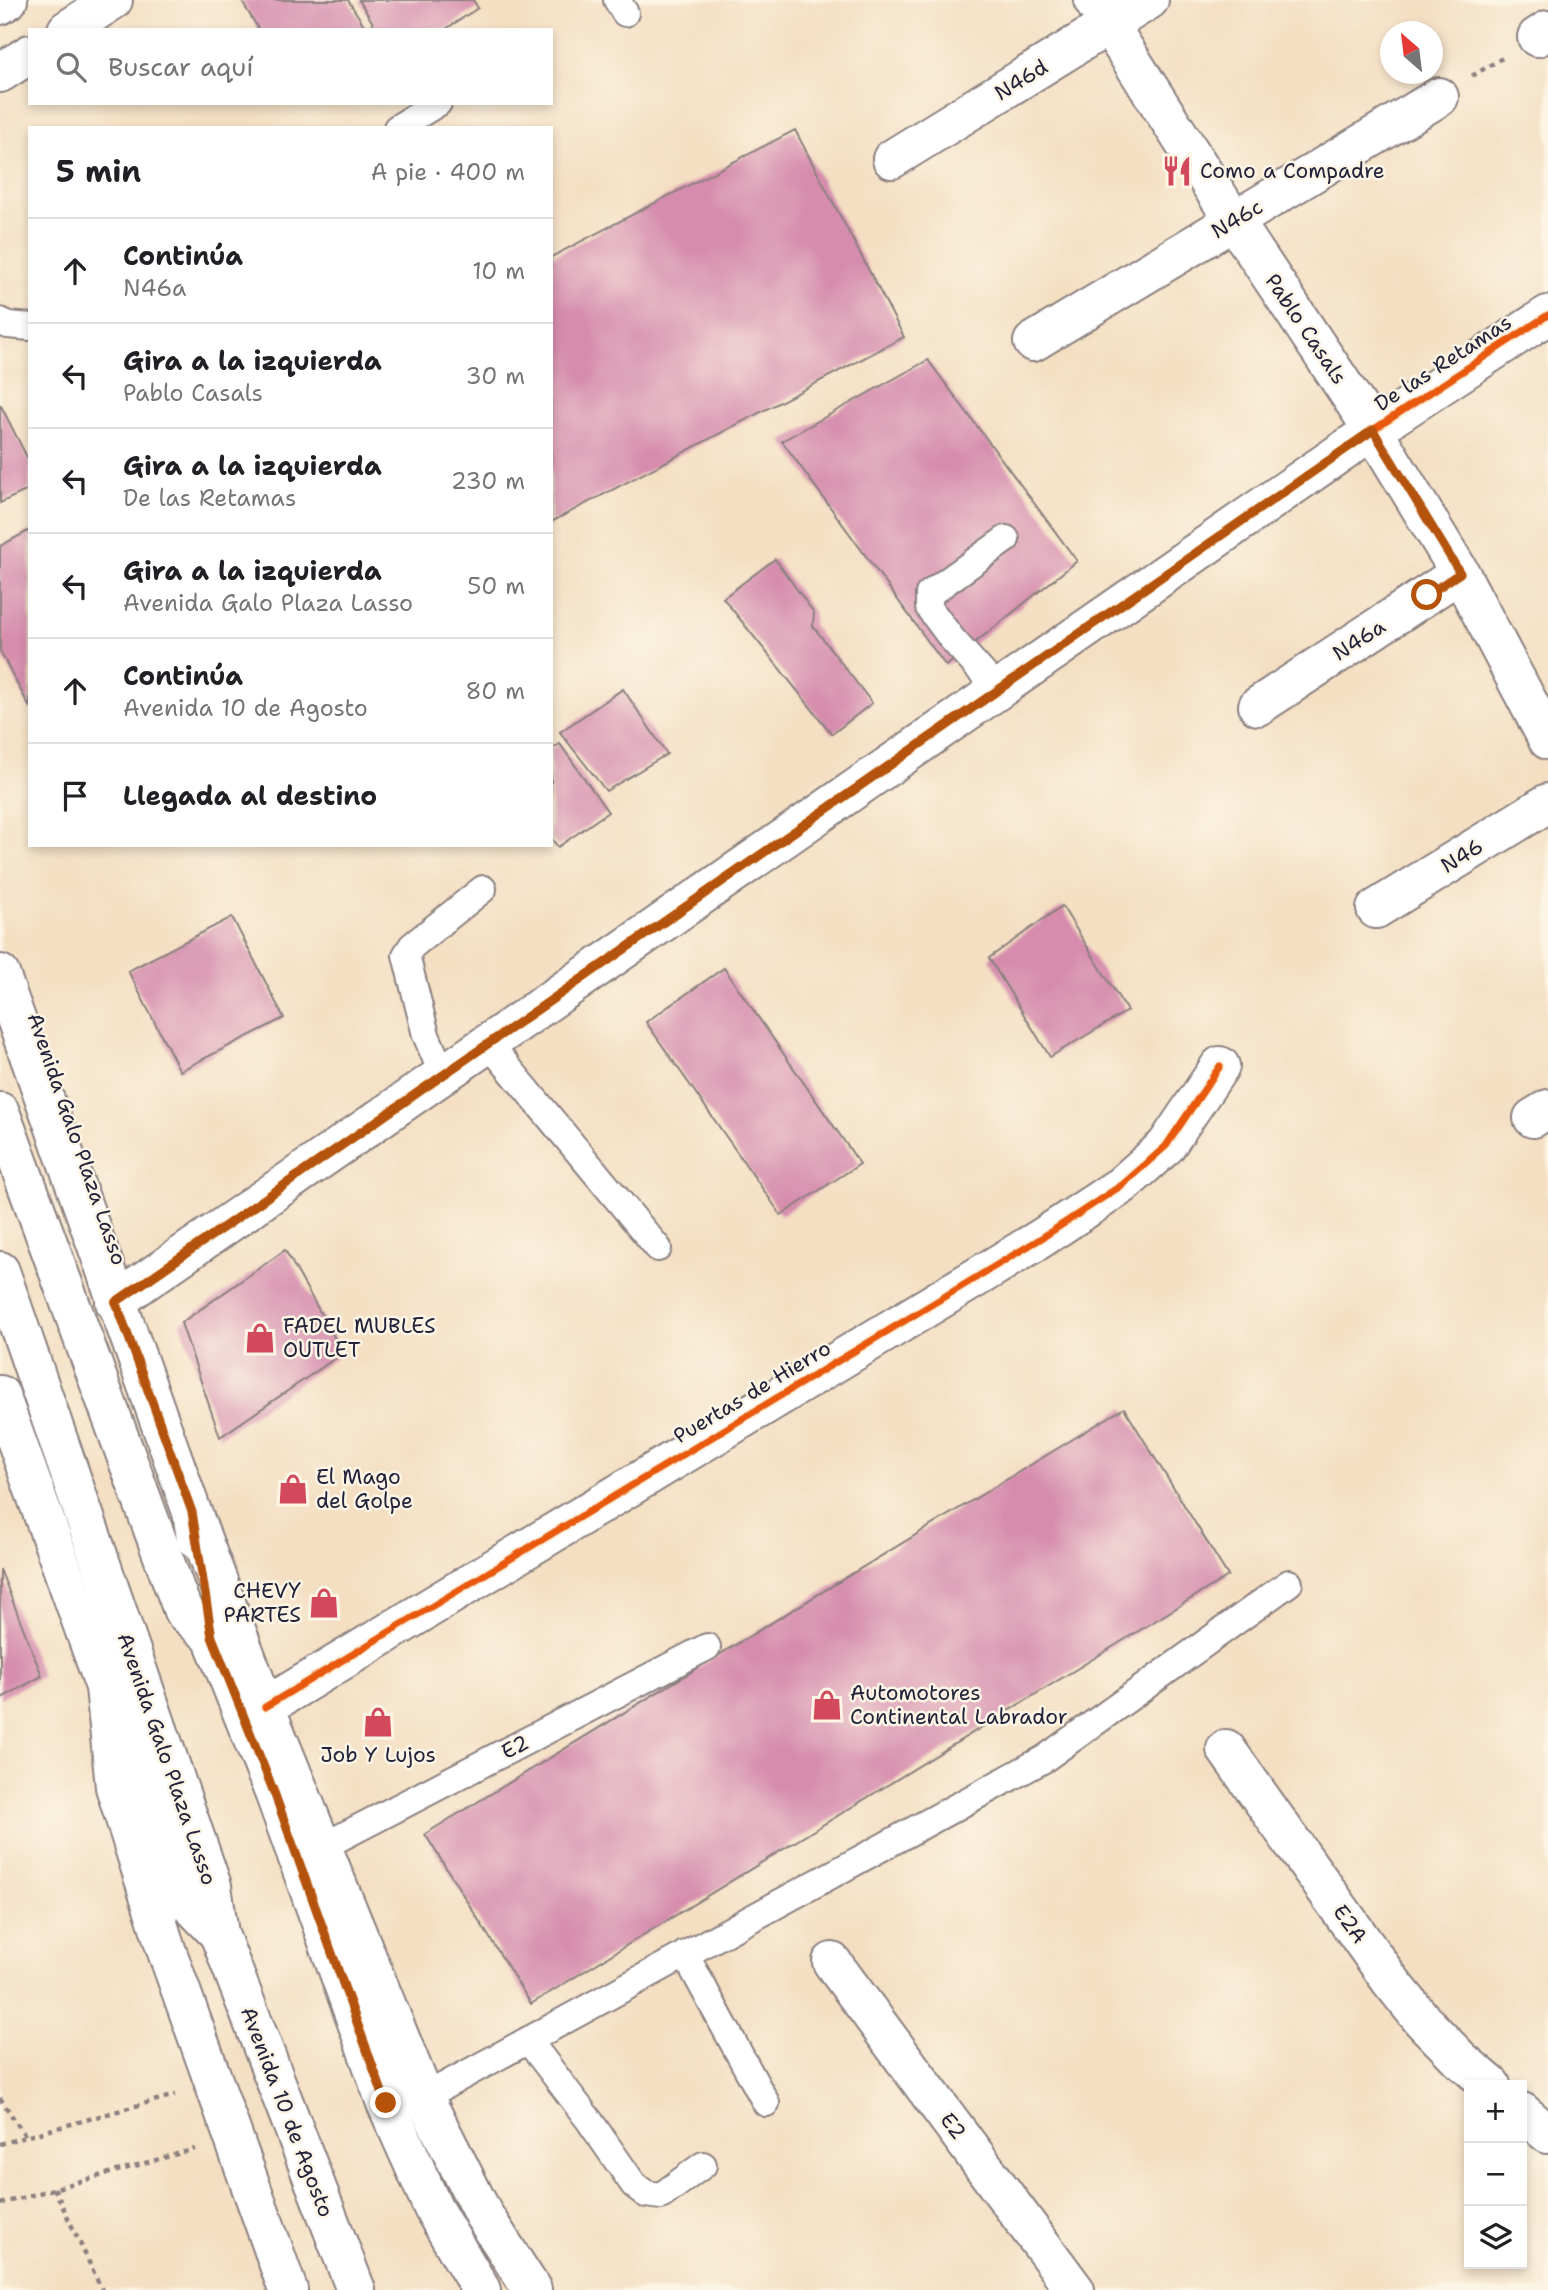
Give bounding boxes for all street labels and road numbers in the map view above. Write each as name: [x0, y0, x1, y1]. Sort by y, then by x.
street label: N46d: [989, 53, 1053, 107]
street label: N46c: [1206, 193, 1268, 245]
street label: Pablo Casals: [1259, 268, 1353, 390]
street label: De las Retamas: [1369, 308, 1517, 418]
street label: N46a: [1327, 613, 1391, 667]
street label: N46: [1435, 832, 1489, 880]
street label: Avenida Galo Plaza Lasso: [21, 1009, 133, 1269]
street label: Puertas de Hierro: [668, 1334, 836, 1450]
street label: Avenida Galo Plaza Lasso: [111, 1629, 223, 1889]
street label: E2: [497, 1728, 533, 1766]
street label: E2A: [1327, 1899, 1373, 1949]
street label: Avenida 10 de Agosto: [234, 2003, 340, 2221]
street label: E2: [934, 2107, 972, 2145]

